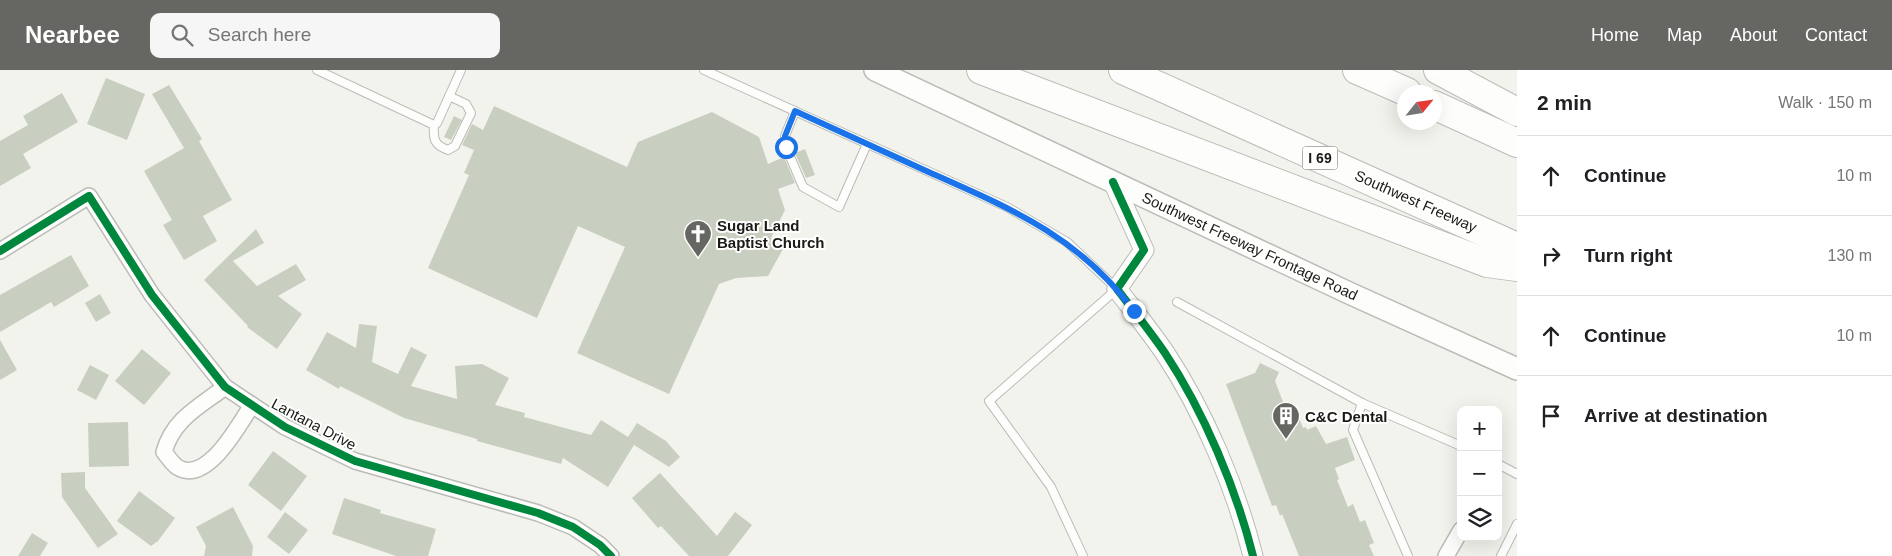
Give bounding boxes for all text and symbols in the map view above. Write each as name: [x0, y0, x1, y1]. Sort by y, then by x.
search box: [150, 13, 500, 58]
text: Nearbee: [25, 21, 120, 48]
icon: search: [168, 21, 196, 49]
text: Search here: [208, 24, 311, 45]
text: Home: [1591, 25, 1639, 45]
text: Map: [1667, 25, 1702, 45]
text: About: [1730, 25, 1777, 45]
text: Contact: [1805, 25, 1867, 45]
north arrow: [1397, 85, 1442, 130]
text: 2 min: [1537, 91, 1592, 114]
text: Walk · 150 m: [1778, 94, 1872, 111]
route start: [775, 136, 798, 159]
road number: I 69: [1302, 146, 1338, 170]
icon: ahead: [1537, 162, 1565, 190]
text: Continue: [1584, 165, 1666, 186]
street label: Southwest Freeway: [1352, 166, 1480, 236]
text: 10 m: [1836, 167, 1872, 184]
street label: Southwest Freeway Frontage Road: [1139, 188, 1361, 304]
place label: Sugar Land Baptist Church: [717, 217, 825, 251]
church icon: Sugar Land Baptist Church: [683, 219, 713, 258]
icon: right: [1537, 242, 1565, 270]
text: Turn right: [1584, 245, 1672, 266]
text: 130 m: [1828, 247, 1872, 264]
route end: [1123, 300, 1146, 323]
icon: ahead: [1537, 322, 1565, 350]
text: Continue: [1584, 325, 1666, 346]
text: 10 m: [1836, 327, 1872, 344]
street label: Lantana Drive: [269, 395, 359, 453]
building icon: C&C Dental: [1271, 401, 1301, 440]
icon: arrive: [1537, 402, 1565, 430]
text: Arrive at destination: [1584, 405, 1768, 426]
map controls: [1457, 406, 1502, 541]
button: +: [1457, 406, 1502, 451]
place label: C&C Dental: [1305, 408, 1388, 425]
button: −: [1457, 451, 1502, 496]
button: layers: [1457, 496, 1502, 541]

